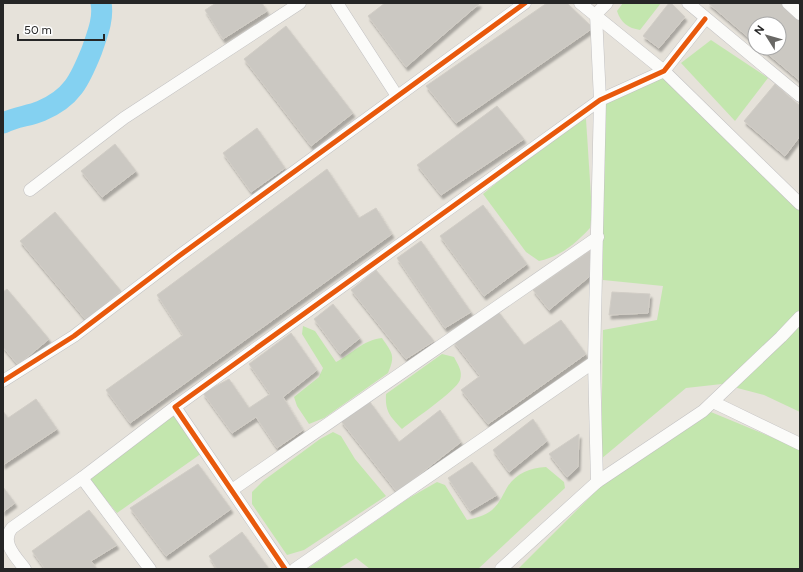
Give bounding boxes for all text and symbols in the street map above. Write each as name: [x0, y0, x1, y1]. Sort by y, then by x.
scale bar: [18, 16, 104, 42]
north arrow: [747, 16, 787, 56]
text: 50 m: [24, 23, 52, 37]
text: N: [752, 23, 767, 38]

